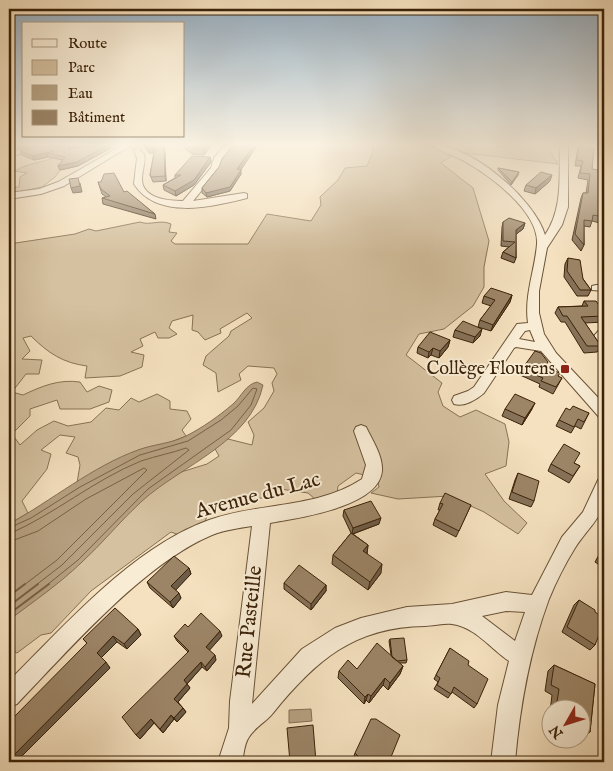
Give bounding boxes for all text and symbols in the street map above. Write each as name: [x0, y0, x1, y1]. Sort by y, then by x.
legend: [22, 22, 185, 138]
text: Route: [68, 34, 107, 53]
text: Parc: [68, 58, 95, 77]
text: Eau: [68, 84, 93, 103]
text: Bâtiment: [68, 108, 125, 127]
place label: Collège Flourens: [427, 358, 555, 381]
marker: Collège Flourens: [559, 363, 571, 375]
street label: Avenue du Lac: [192, 466, 324, 526]
street label: Rue Pasteille: [231, 564, 269, 680]
north arrow: [540, 698, 590, 748]
text: N: [546, 721, 568, 743]

